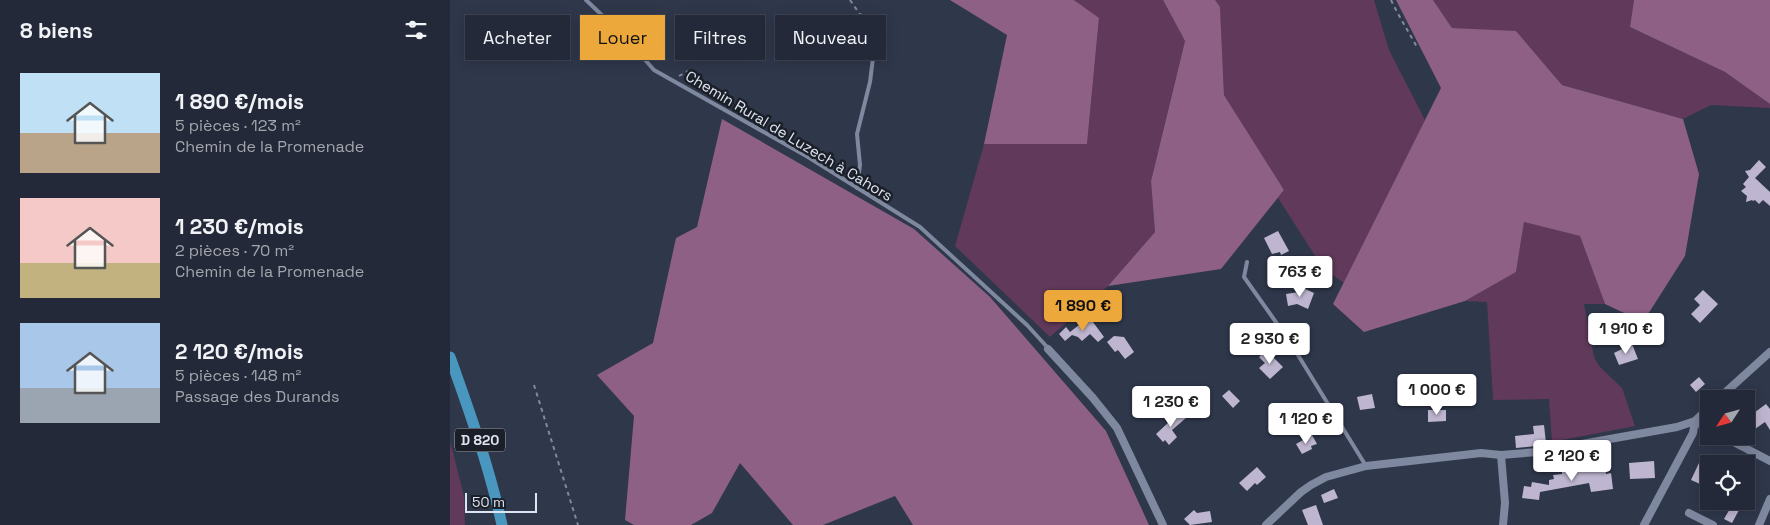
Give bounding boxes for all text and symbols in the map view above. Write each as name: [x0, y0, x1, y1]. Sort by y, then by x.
chip: Acheter: [465, 15, 570, 60]
chip: Louer: [580, 15, 665, 60]
chip: Filtres: [675, 15, 765, 60]
chip: Nouveau: [775, 15, 886, 60]
icon: filters: [402, 16, 430, 44]
text: 8 biens: [20, 17, 93, 44]
street label: Chemin Rural de Luzech à Cahors: [682, 66, 896, 205]
text: 1 890 €/mois: [175, 88, 304, 115]
icon: home: [60, 93, 120, 153]
text: 5 pièces · 123 m²: [175, 115, 301, 136]
text: Chemin de la Promenade: [175, 136, 364, 157]
text: 1 230 €/mois: [175, 213, 304, 240]
icon: home: [60, 218, 120, 278]
text: 2 pièces · 70 m²: [175, 240, 294, 261]
pin: 763 €: [1265, 256, 1335, 298]
text: Chemin de la Promenade: [175, 261, 364, 282]
text: 763 €: [1278, 261, 1322, 282]
pin: 1 890 €: [1037, 290, 1129, 332]
text: 1 890 €: [1055, 295, 1111, 316]
pin: 1 910 €: [1580, 312, 1672, 355]
text: 1 910 €: [1599, 318, 1653, 339]
pin: 2 930 €: [1224, 322, 1316, 365]
text: 2 930 €: [1241, 328, 1299, 349]
text: 2 120 €/mois: [175, 338, 303, 365]
icon: home: [60, 343, 120, 403]
text: 5 pièces · 148 m²: [175, 365, 301, 386]
pin: 1 000 €: [1391, 374, 1483, 416]
text: 1 000 €: [1408, 379, 1466, 400]
text: Passage des Durands: [175, 386, 339, 407]
pin: 1 230 €: [1125, 386, 1217, 428]
north arrow: [1700, 390, 1755, 445]
map controls: [1700, 390, 1755, 510]
text: 1 230 €: [1143, 391, 1199, 412]
pin: 1 120 €: [1260, 402, 1352, 445]
text: 1 120 €: [1279, 408, 1333, 429]
road number: D 820: [455, 428, 505, 452]
pin: 2 120 €: [1526, 440, 1618, 482]
text: 2 120 €: [1544, 445, 1600, 466]
button: locate: [1700, 455, 1755, 510]
scale bar: [465, 490, 538, 513]
text: 50 m: [472, 493, 505, 511]

